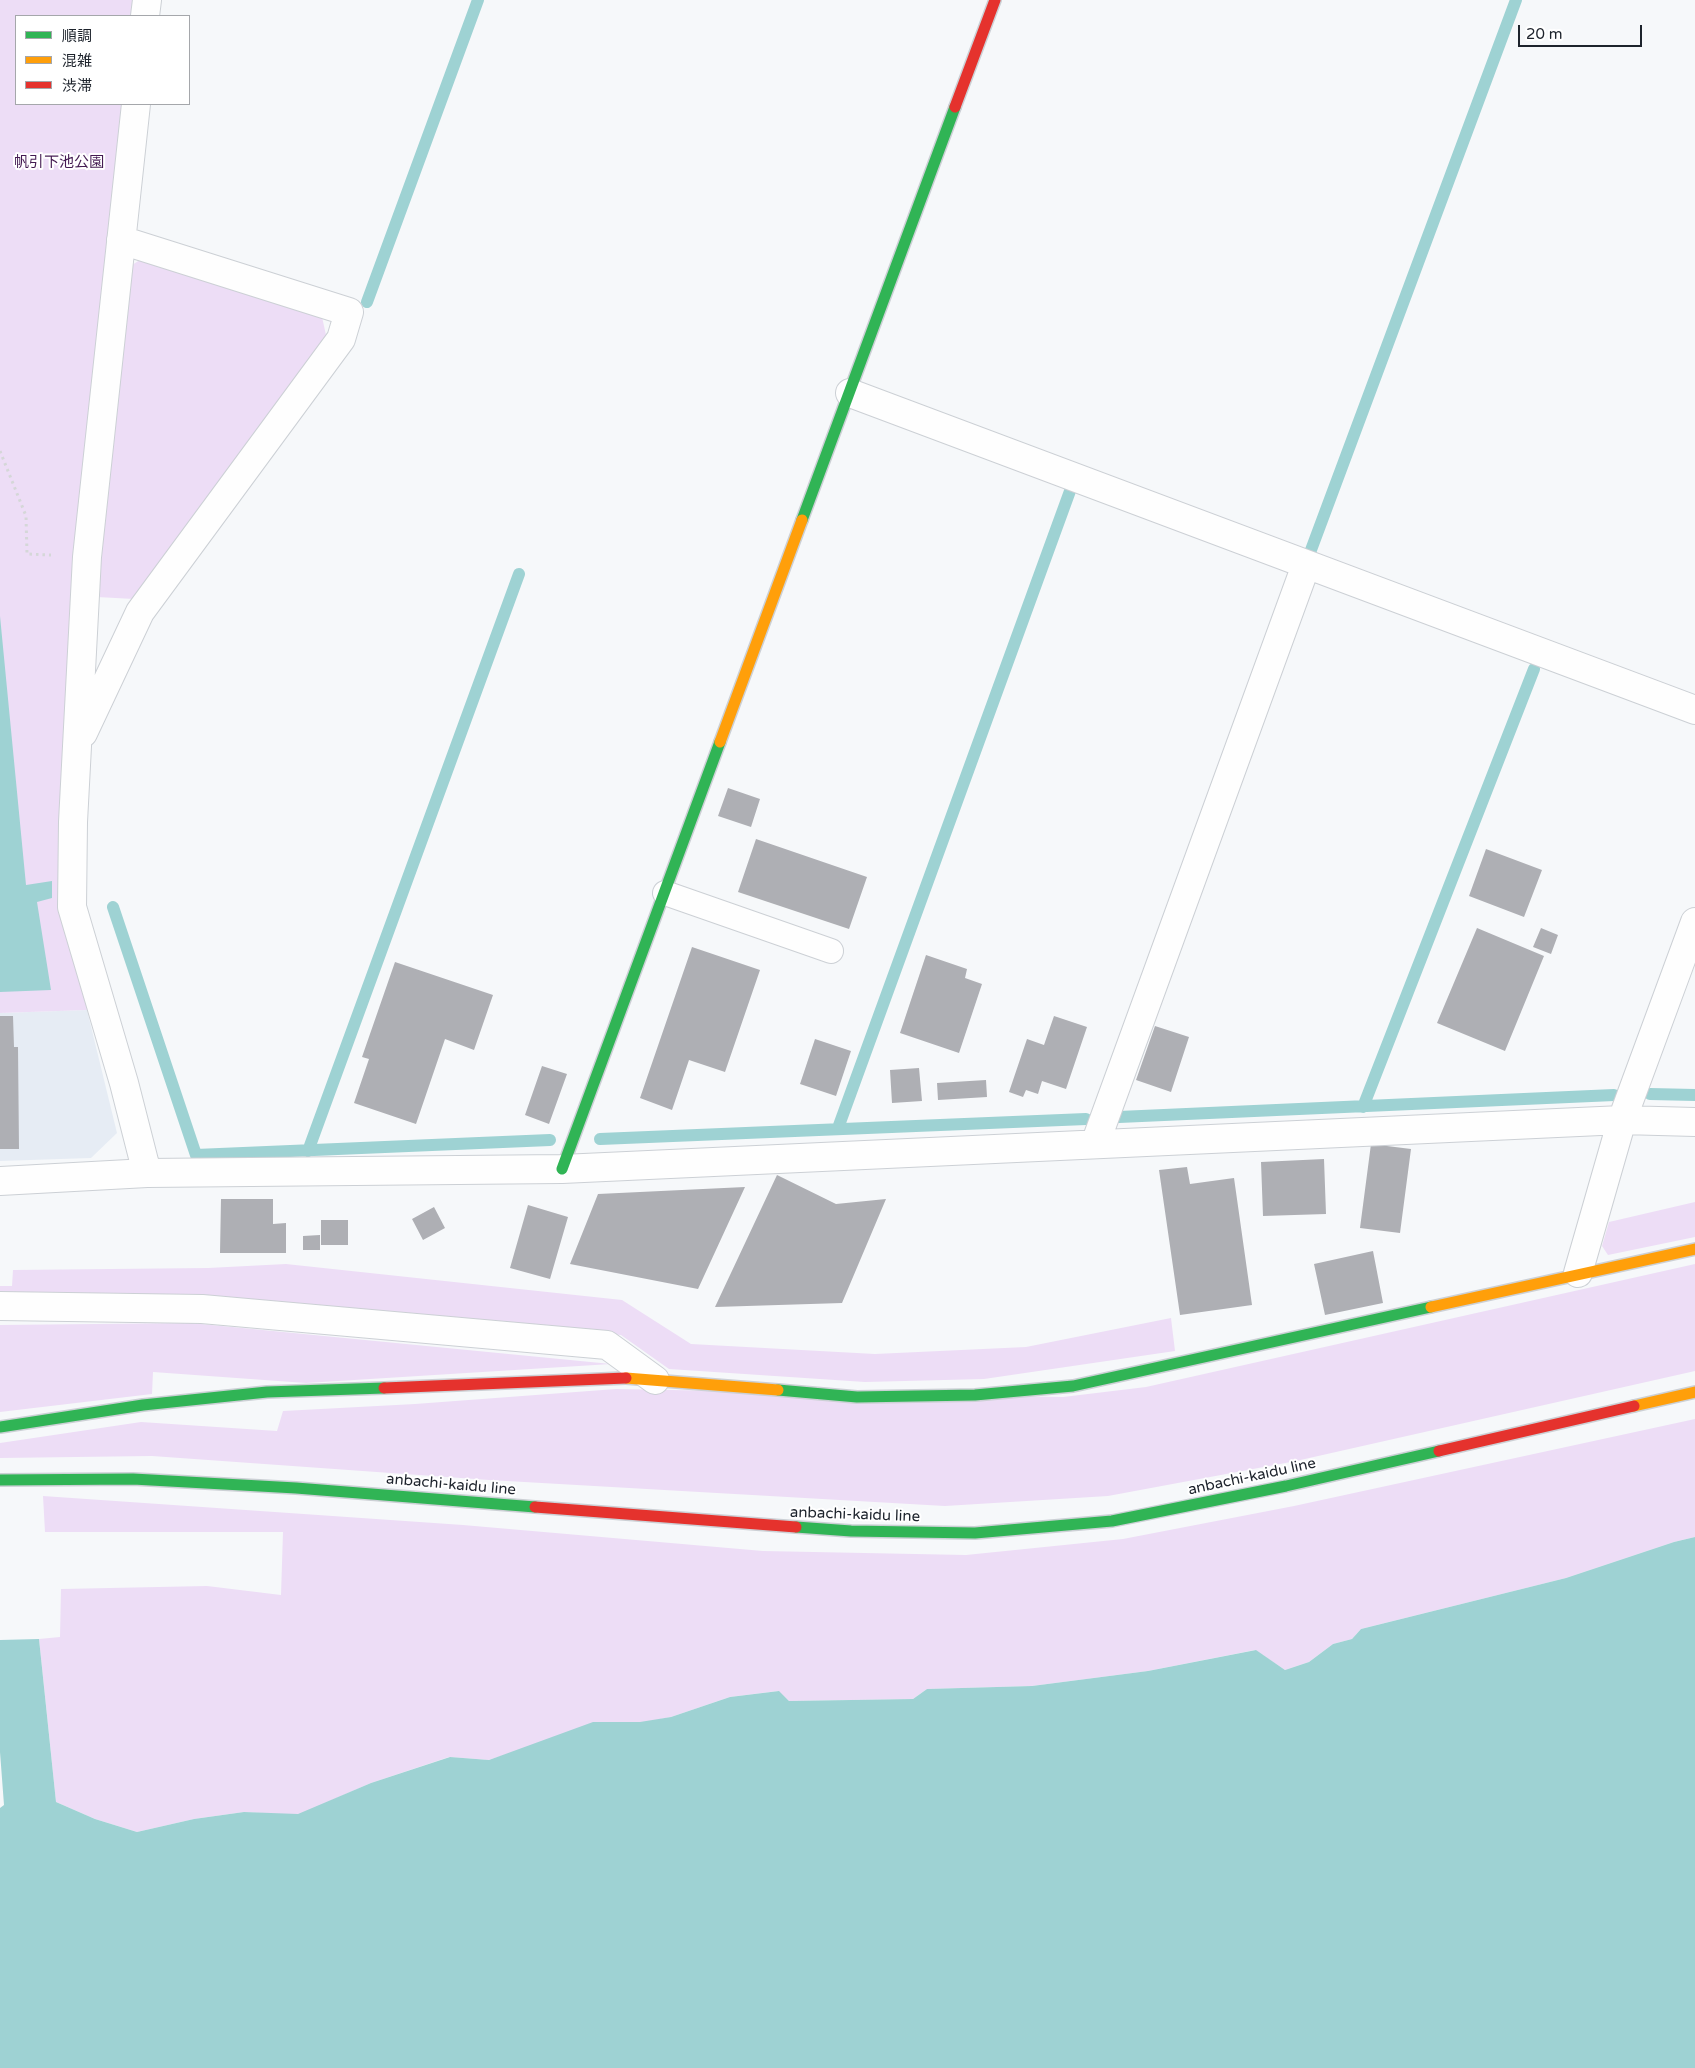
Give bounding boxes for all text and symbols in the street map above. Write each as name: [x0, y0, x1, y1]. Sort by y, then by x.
legend: [15, 15, 190, 105]
scale bar: [1520, 15, 1644, 47]
text: 20 m: [1526, 25, 1563, 43]
text: 順調: [62, 27, 92, 45]
text: 混雑: [62, 52, 92, 70]
text: 渋滞: [62, 77, 92, 95]
park label: 帆引下池公園: [14, 154, 104, 172]
street label: anbachi-kaidu line: [1186, 1455, 1318, 1499]
street label: anbachi-kaidu line: [385, 1470, 517, 1500]
street label: anbachi-kaidu line: [790, 1504, 920, 1526]

